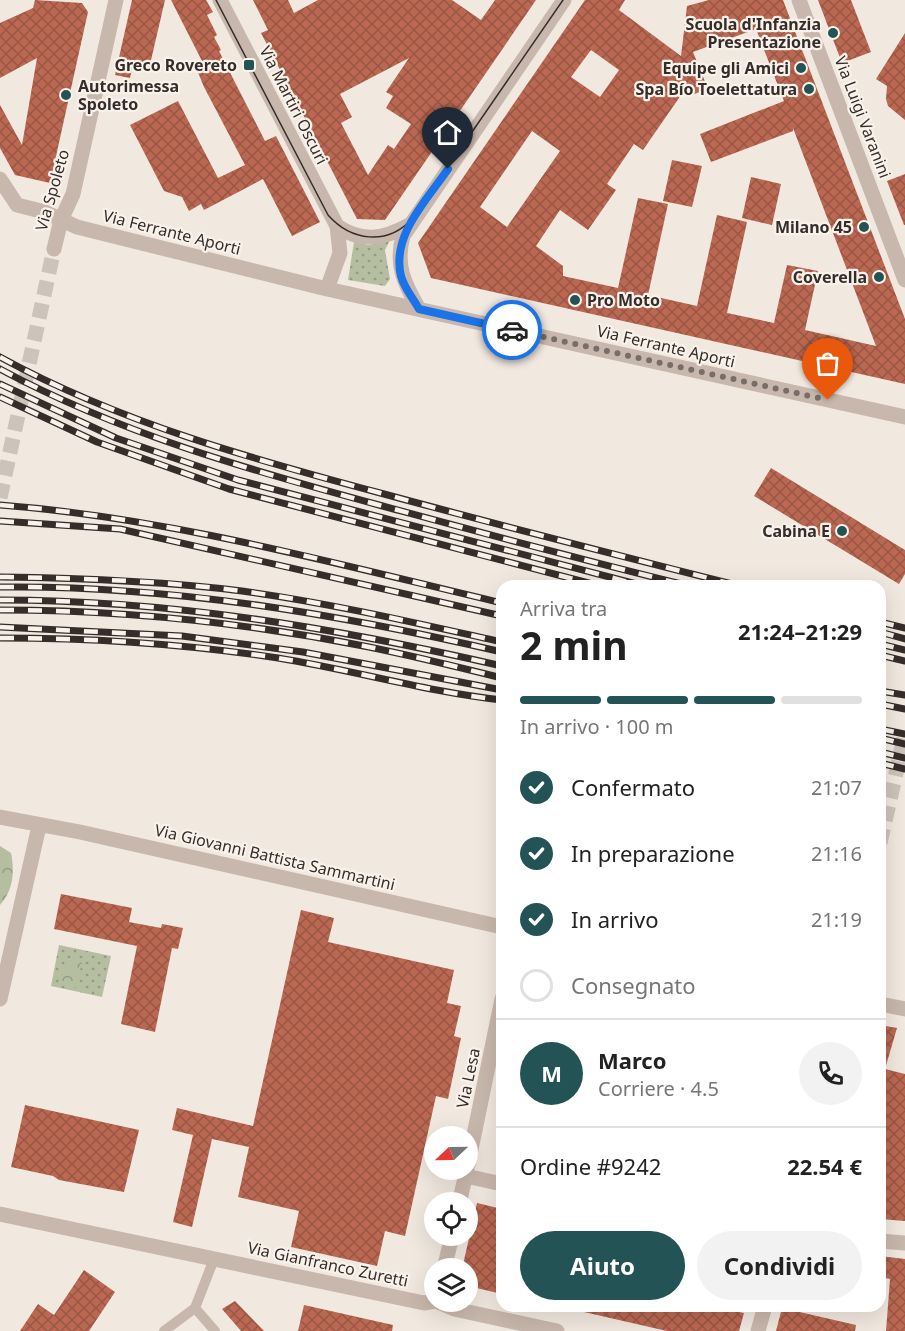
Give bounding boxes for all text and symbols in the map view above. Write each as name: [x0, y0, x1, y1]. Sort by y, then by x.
place label: Scuola d'Infanzia Presentazione: [686, 13, 821, 53]
marker: Scuola d'Infanzia Presentazione: [826, 26, 840, 40]
street label: Via Martiri Oscuri: [255, 42, 333, 168]
street label: Via Luigi Varanini: [830, 53, 896, 181]
place label: Greco Rovereto: [114, 54, 237, 76]
place label: Equipe gli Amici: [663, 57, 789, 79]
marker: Greco Rovereto: [242, 58, 256, 72]
marker: Equipe gli Amici: [794, 61, 808, 75]
place label: Autorimessa Spoleto: [78, 75, 179, 115]
place label: Spa Bío Toelettatura: [636, 78, 797, 100]
marker: Spa Bío Toelettatura: [802, 82, 816, 96]
marker: Autorimessa Spoleto: [59, 88, 73, 102]
pin: [422, 107, 473, 169]
icon: home: [431, 116, 464, 149]
street label: Via Spoleto: [30, 147, 74, 233]
street label: Via Ferrante Aporti: [101, 204, 243, 260]
place label: Milano 45: [775, 216, 852, 238]
marker: Milano 45: [857, 220, 871, 234]
place label: Coverella: [793, 266, 867, 288]
marker: Coverella: [872, 270, 886, 284]
place label: Pro Moto: [587, 289, 660, 311]
marker: Pro Moto: [568, 293, 582, 307]
courier: [482, 300, 542, 360]
icon: car: [496, 314, 529, 347]
street label: Via Ferrante Aporti: [595, 319, 737, 373]
pin: [802, 338, 853, 400]
icon: bag: [811, 347, 844, 380]
place label: Cabina E: [762, 520, 830, 542]
marker: Cabina E: [835, 524, 849, 538]
text: Arriva tra: [520, 595, 607, 622]
text: 21:24–21:29: [738, 616, 862, 646]
text: 2 min: [520, 618, 627, 671]
text: In arrivo · 100 m: [520, 713, 673, 740]
icon: check: [520, 771, 553, 804]
text: Confermato: [571, 772, 695, 802]
text: 21:07: [811, 774, 862, 801]
street label: Via Giovanni Battista Sammartini: [153, 819, 397, 895]
icon: check: [520, 837, 553, 870]
text: In preparazione: [571, 838, 735, 868]
text: 21:16: [811, 840, 862, 867]
icon: check: [520, 903, 553, 936]
text: In arrivo: [571, 904, 658, 934]
text: 21:19: [811, 906, 862, 933]
text: Consegnato: [571, 970, 695, 1000]
button: phone: [799, 1042, 862, 1105]
text: Marco: [598, 1045, 666, 1075]
street label: Via Lesa: [451, 1046, 485, 1110]
text: M: [541, 1058, 562, 1088]
text: Corriere · 4.5: [598, 1075, 719, 1102]
north arrow: [424, 1126, 478, 1180]
map controls: [424, 1126, 478, 1312]
text: Ordine #9242: [520, 1151, 661, 1181]
text: 22.54 €: [787, 1151, 862, 1181]
button: locate: [424, 1192, 478, 1246]
button: Aiuto: [520, 1231, 685, 1300]
button: Condividi: [697, 1231, 862, 1300]
street label: Via Gianfranco Zuretti: [246, 1236, 410, 1292]
button: layers: [424, 1258, 478, 1312]

